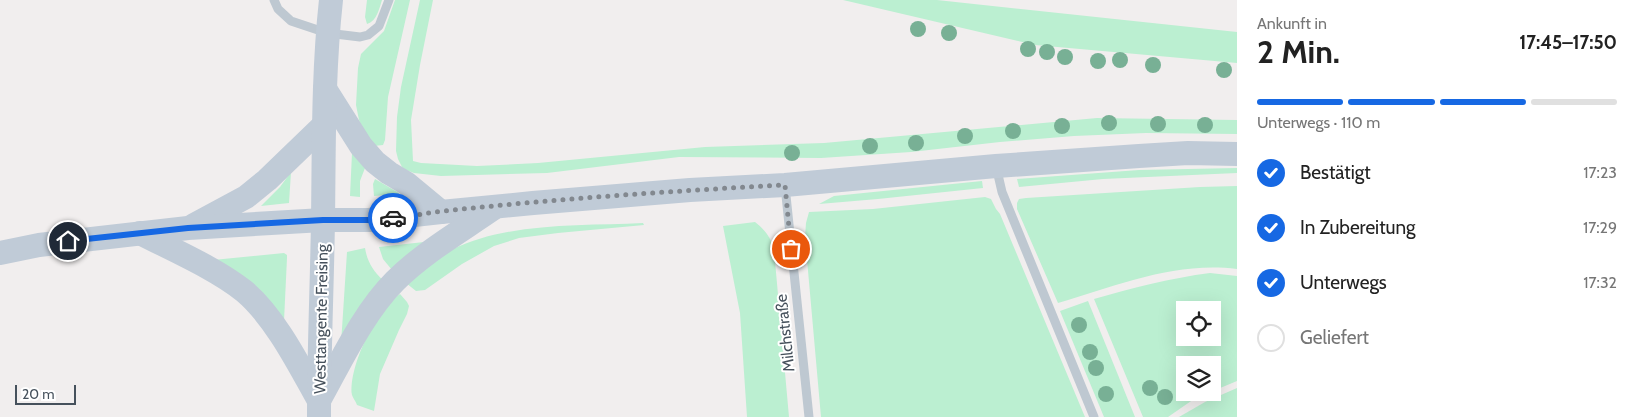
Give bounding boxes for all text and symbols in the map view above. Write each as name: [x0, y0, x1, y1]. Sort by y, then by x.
text: Ankunft in: [1257, 14, 1327, 33]
text: 17:45–17:50: [1519, 31, 1617, 54]
text: 2 Min.: [1257, 32, 1340, 71]
text: Unterwegs · 110 m: [1257, 113, 1380, 132]
icon: check: [1257, 159, 1285, 187]
text: Bestätigt: [1300, 161, 1371, 184]
text: 17:23: [1583, 163, 1617, 182]
courier: [368, 193, 418, 243]
icon: car: [379, 204, 407, 232]
icon: check: [1257, 214, 1285, 242]
text: In Zubereitung: [1300, 216, 1416, 239]
text: 17:29: [1583, 218, 1617, 237]
pin: [47, 220, 89, 262]
icon: home: [54, 227, 82, 255]
pin: [770, 228, 812, 270]
icon: bag: [777, 235, 805, 263]
street label: Westtangente Freising: [310, 243, 332, 394]
icon: check: [1257, 269, 1285, 297]
text: Unterwegs: [1300, 271, 1387, 294]
text: 17:32: [1583, 273, 1617, 292]
street label: Milchstraße: [771, 293, 799, 373]
map controls: [1176, 301, 1221, 401]
button: locate: [1176, 301, 1221, 346]
text: Geliefert: [1300, 326, 1369, 349]
button: layers: [1176, 356, 1221, 401]
scale bar: [15, 382, 76, 405]
text: 20 m: [22, 385, 55, 403]

